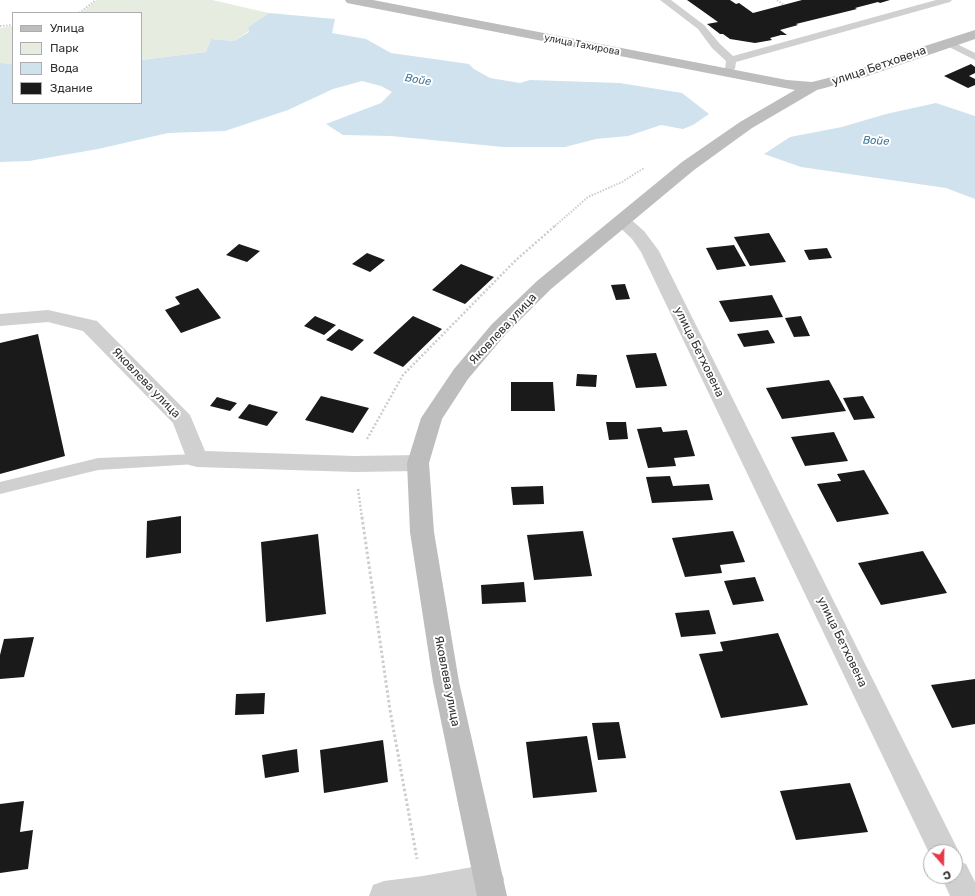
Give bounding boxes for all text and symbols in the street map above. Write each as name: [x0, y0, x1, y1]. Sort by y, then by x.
legend: [12, 12, 142, 104]
text: Улица: [50, 21, 84, 35]
street label: улица Тахирова: [543, 32, 621, 58]
text: Парк: [50, 41, 79, 55]
street label: улица Бетховена: [830, 43, 928, 89]
text: Вода: [50, 61, 79, 75]
water label: Войе: [404, 71, 432, 89]
text: Здание: [50, 81, 93, 95]
water label: Войе: [862, 134, 890, 148]
street label: Яковлева улица: [466, 290, 540, 368]
street label: улица Бетховена: [671, 304, 727, 400]
street label: Яковлева улица: [109, 345, 183, 421]
street label: улица Бетховена: [814, 594, 870, 690]
street label: Яковлева улица: [431, 634, 463, 728]
north arrow: [923, 844, 963, 884]
text: С: [941, 867, 953, 882]

